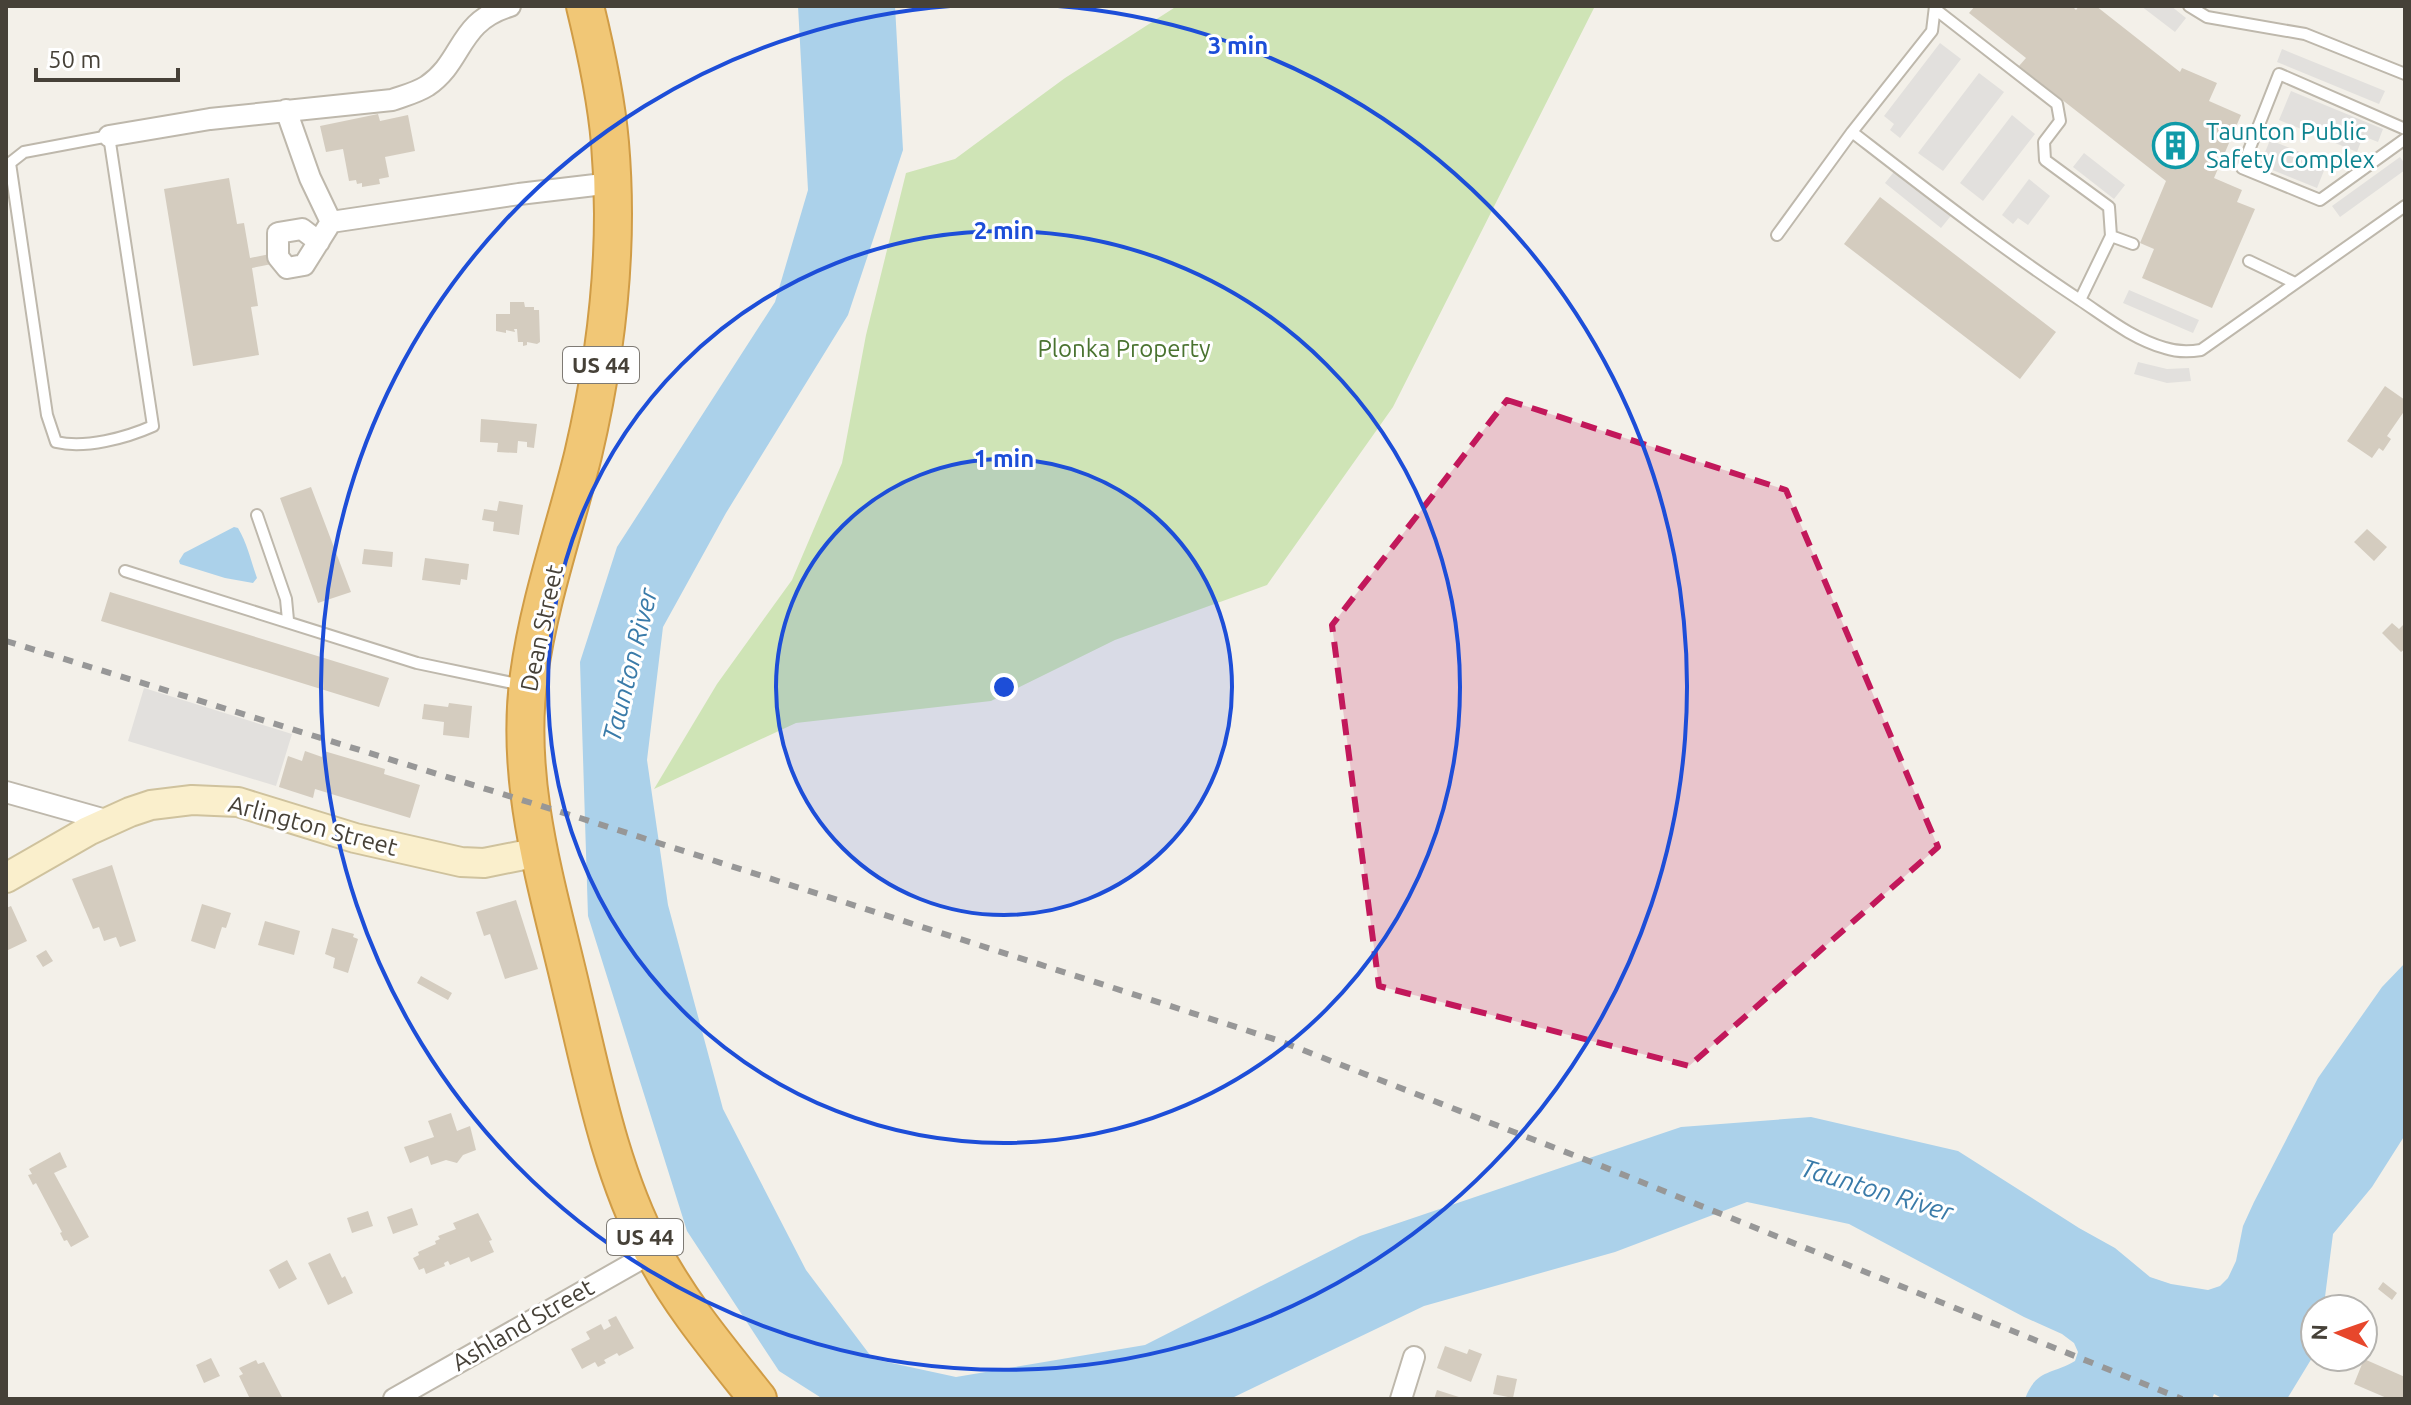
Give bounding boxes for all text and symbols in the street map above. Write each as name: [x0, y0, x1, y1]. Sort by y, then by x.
scale bar: [36, 32, 178, 82]
text: 3 min: [1208, 32, 1268, 59]
text: 50 m: [48, 46, 101, 73]
place label: Taunton Public Safety Complex: [2206, 118, 2375, 173]
building icon: Taunton Public Safety Complex: [2151, 122, 2199, 170]
text: 2 min: [974, 217, 1034, 244]
park label: Plonka Property: [1037, 335, 1211, 362]
road number: US 44: [563, 347, 639, 383]
text: 1 min: [974, 445, 1034, 472]
street label: Dean Street: [515, 562, 568, 694]
water label: Taunton River: [596, 584, 663, 745]
centre of rings: [990, 673, 1018, 701]
street label: Arlington Street: [226, 790, 401, 861]
water label: Taunton River: [1798, 1153, 1958, 1227]
road number: US 44: [607, 1219, 683, 1255]
street label: Ashland Street: [447, 1273, 599, 1376]
north arrow: [2299, 1293, 2379, 1373]
text: N: [2306, 1324, 2331, 1341]

